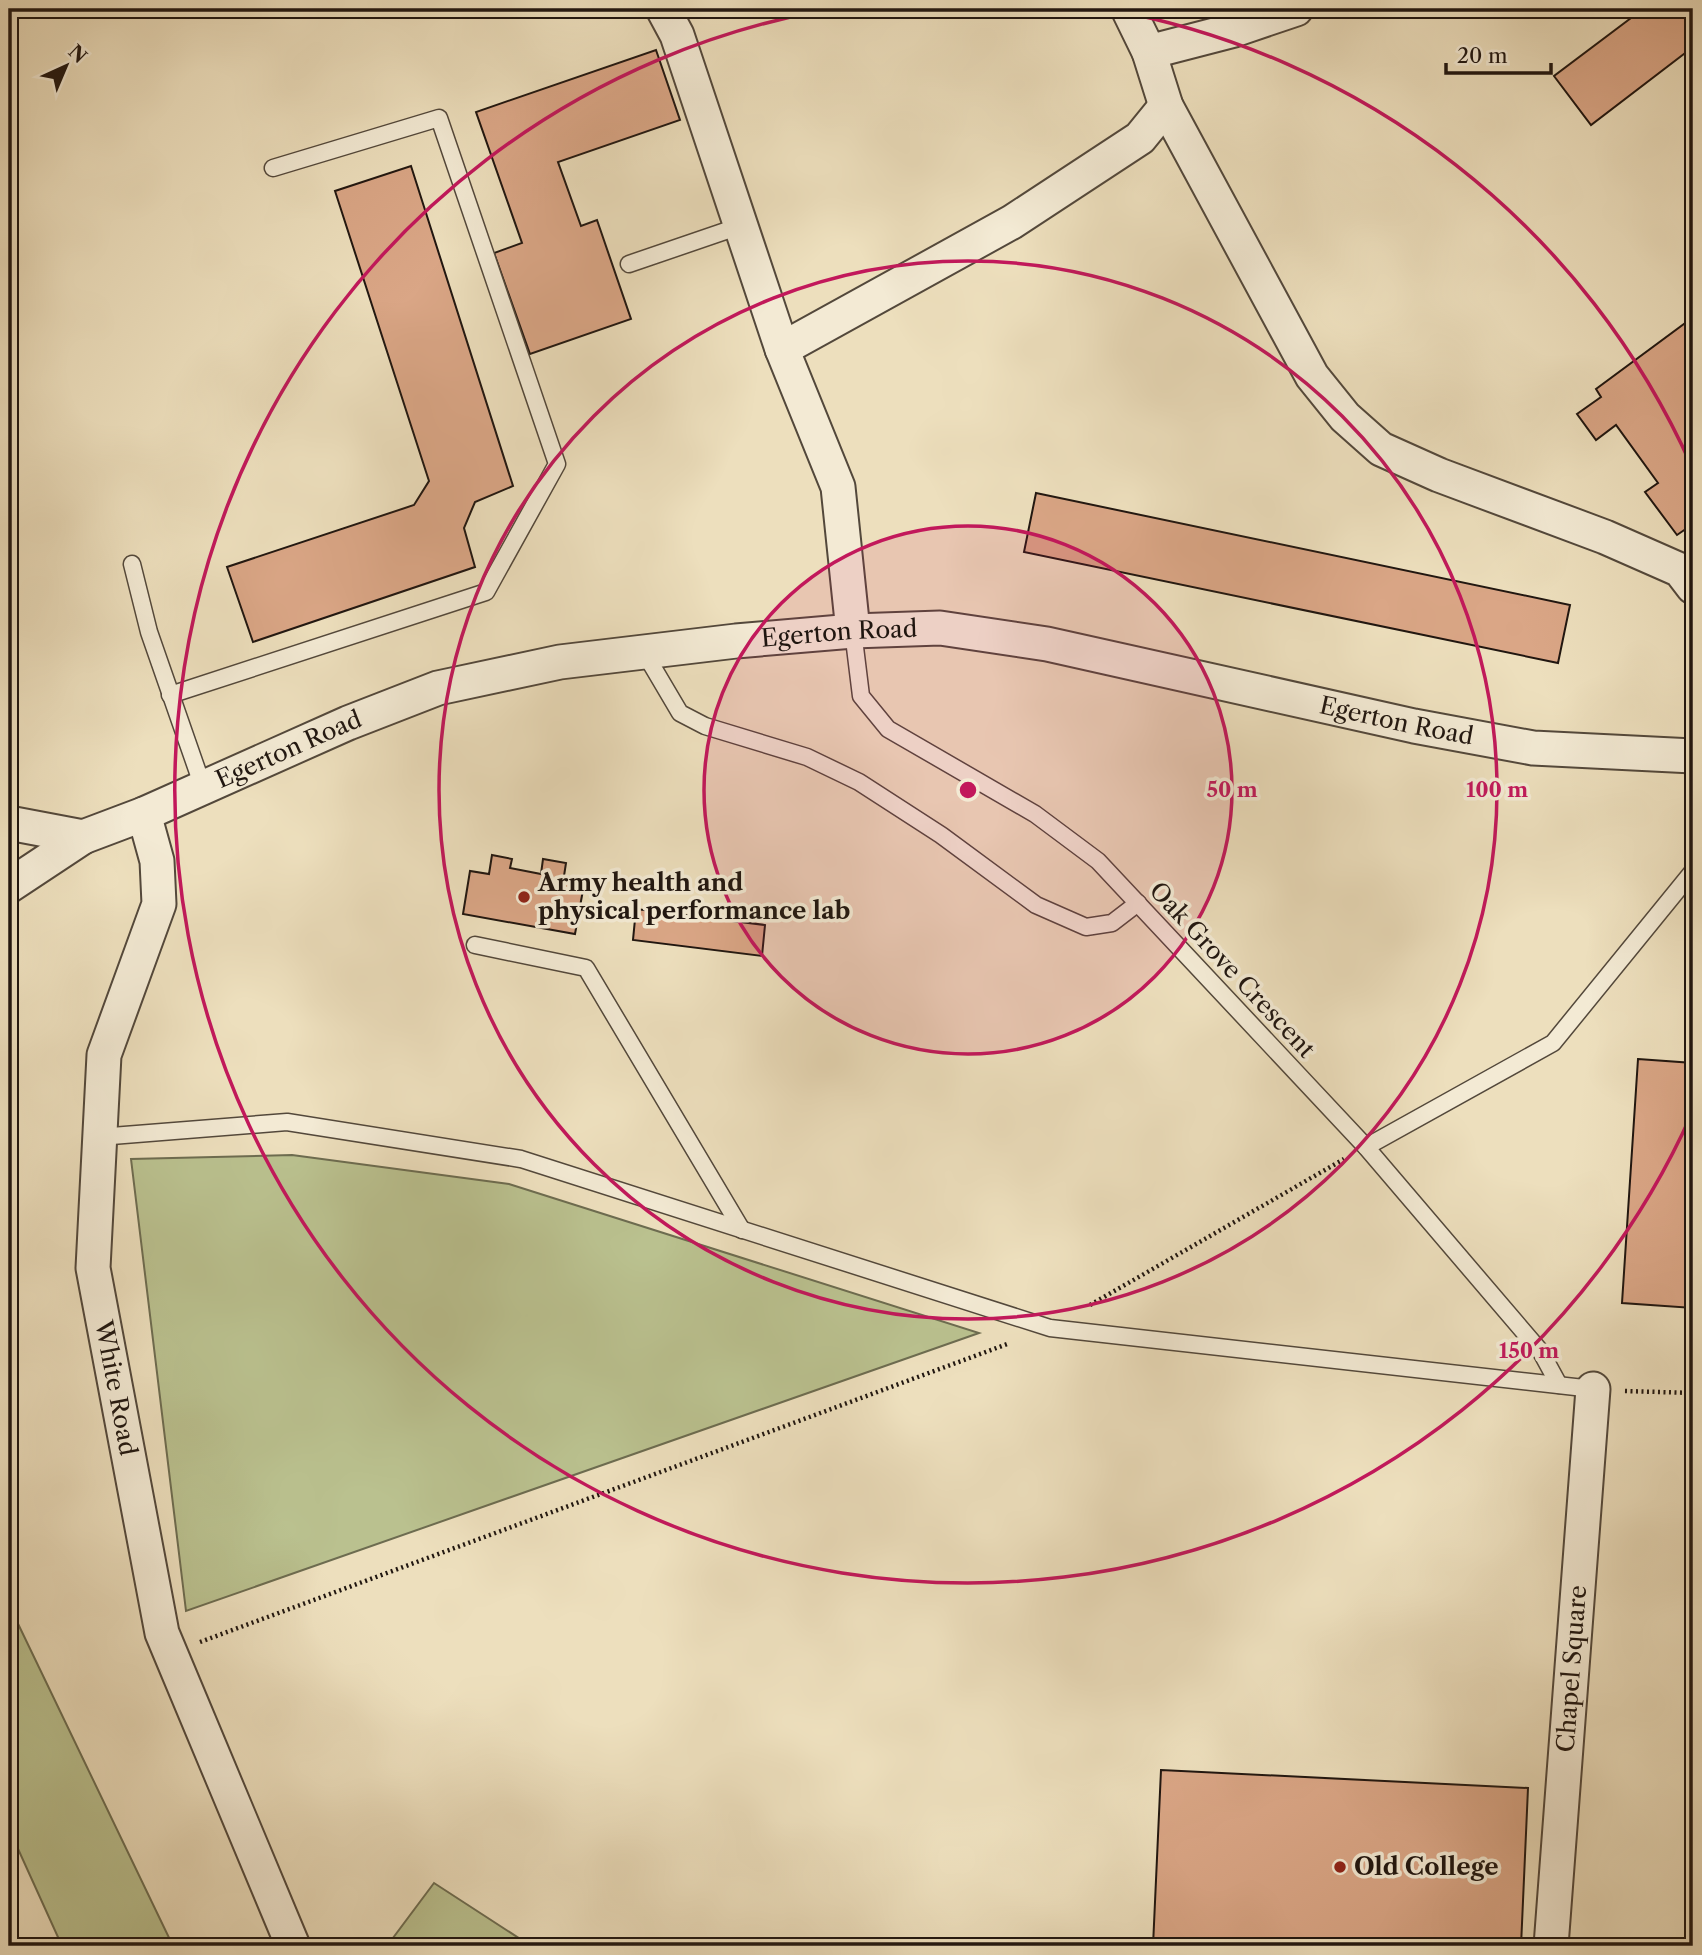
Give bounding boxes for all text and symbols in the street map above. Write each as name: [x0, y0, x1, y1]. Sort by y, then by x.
north arrow: [32, 32, 102, 102]
scale bar: [1446, 32, 1552, 76]
text: N: [64, 40, 91, 68]
text: 20 m: [1457, 43, 1508, 68]
street label: Egerton Road: [760, 614, 918, 653]
street label: Egerton Road: [1317, 690, 1476, 751]
street label: Egerton Road: [211, 704, 366, 794]
text: 50 m: [1206, 777, 1258, 802]
text: 100 m: [1466, 777, 1528, 802]
centre of rings: [956, 778, 980, 802]
place label: Army health and physical performance lab: [537, 868, 850, 925]
street label: Oak Grove Crescent: [1144, 876, 1322, 1064]
marker: Army health and physical performance lab: [516, 889, 532, 905]
street label: White Road: [89, 1317, 143, 1458]
text: 150 m: [1499, 1338, 1559, 1363]
street label: Chapel Square: [1551, 1584, 1592, 1753]
place label: Old College: [1354, 1852, 1499, 1881]
marker: Old College: [1332, 1859, 1348, 1875]

